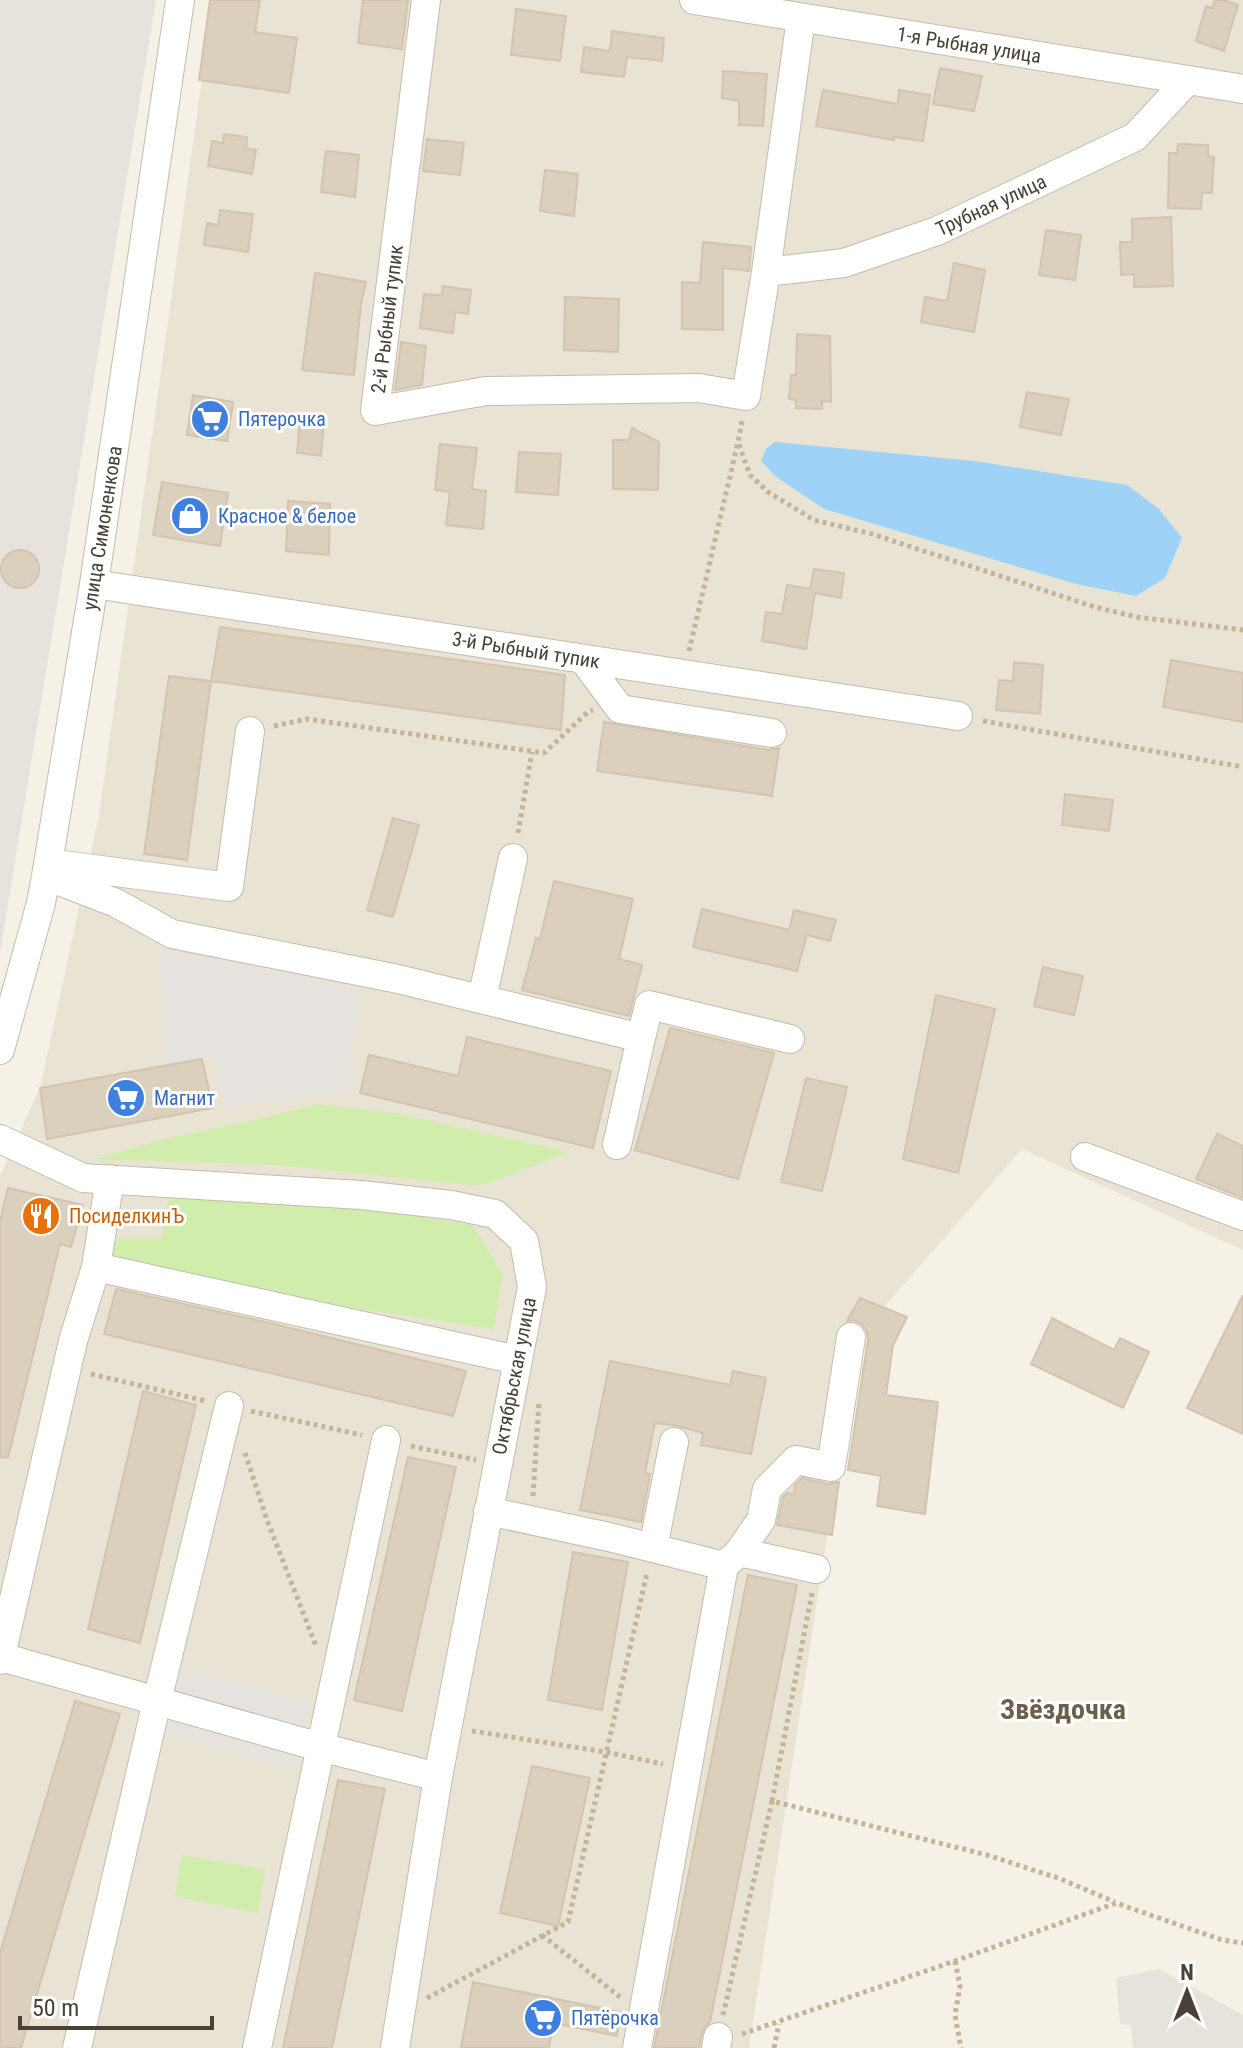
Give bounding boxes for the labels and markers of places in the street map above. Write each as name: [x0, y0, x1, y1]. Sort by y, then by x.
supermarket icon: Пятерочка: [189, 398, 231, 440]
place label: Пятерочка: [238, 407, 326, 431]
shop icon: Красное & белое: [169, 495, 211, 537]
place label: Красное & белое: [218, 504, 356, 528]
supermarket icon: Магнит: [105, 1077, 147, 1119]
place label: Магнит: [154, 1086, 215, 1110]
restaurant icon: ПосиделкинЪ: [20, 1195, 62, 1237]
place label: ПосиделкинЪ: [69, 1204, 184, 1228]
supermarket icon: Пятёрочка: [522, 1997, 564, 2039]
place label: Пятёрочка: [571, 2006, 659, 2030]

